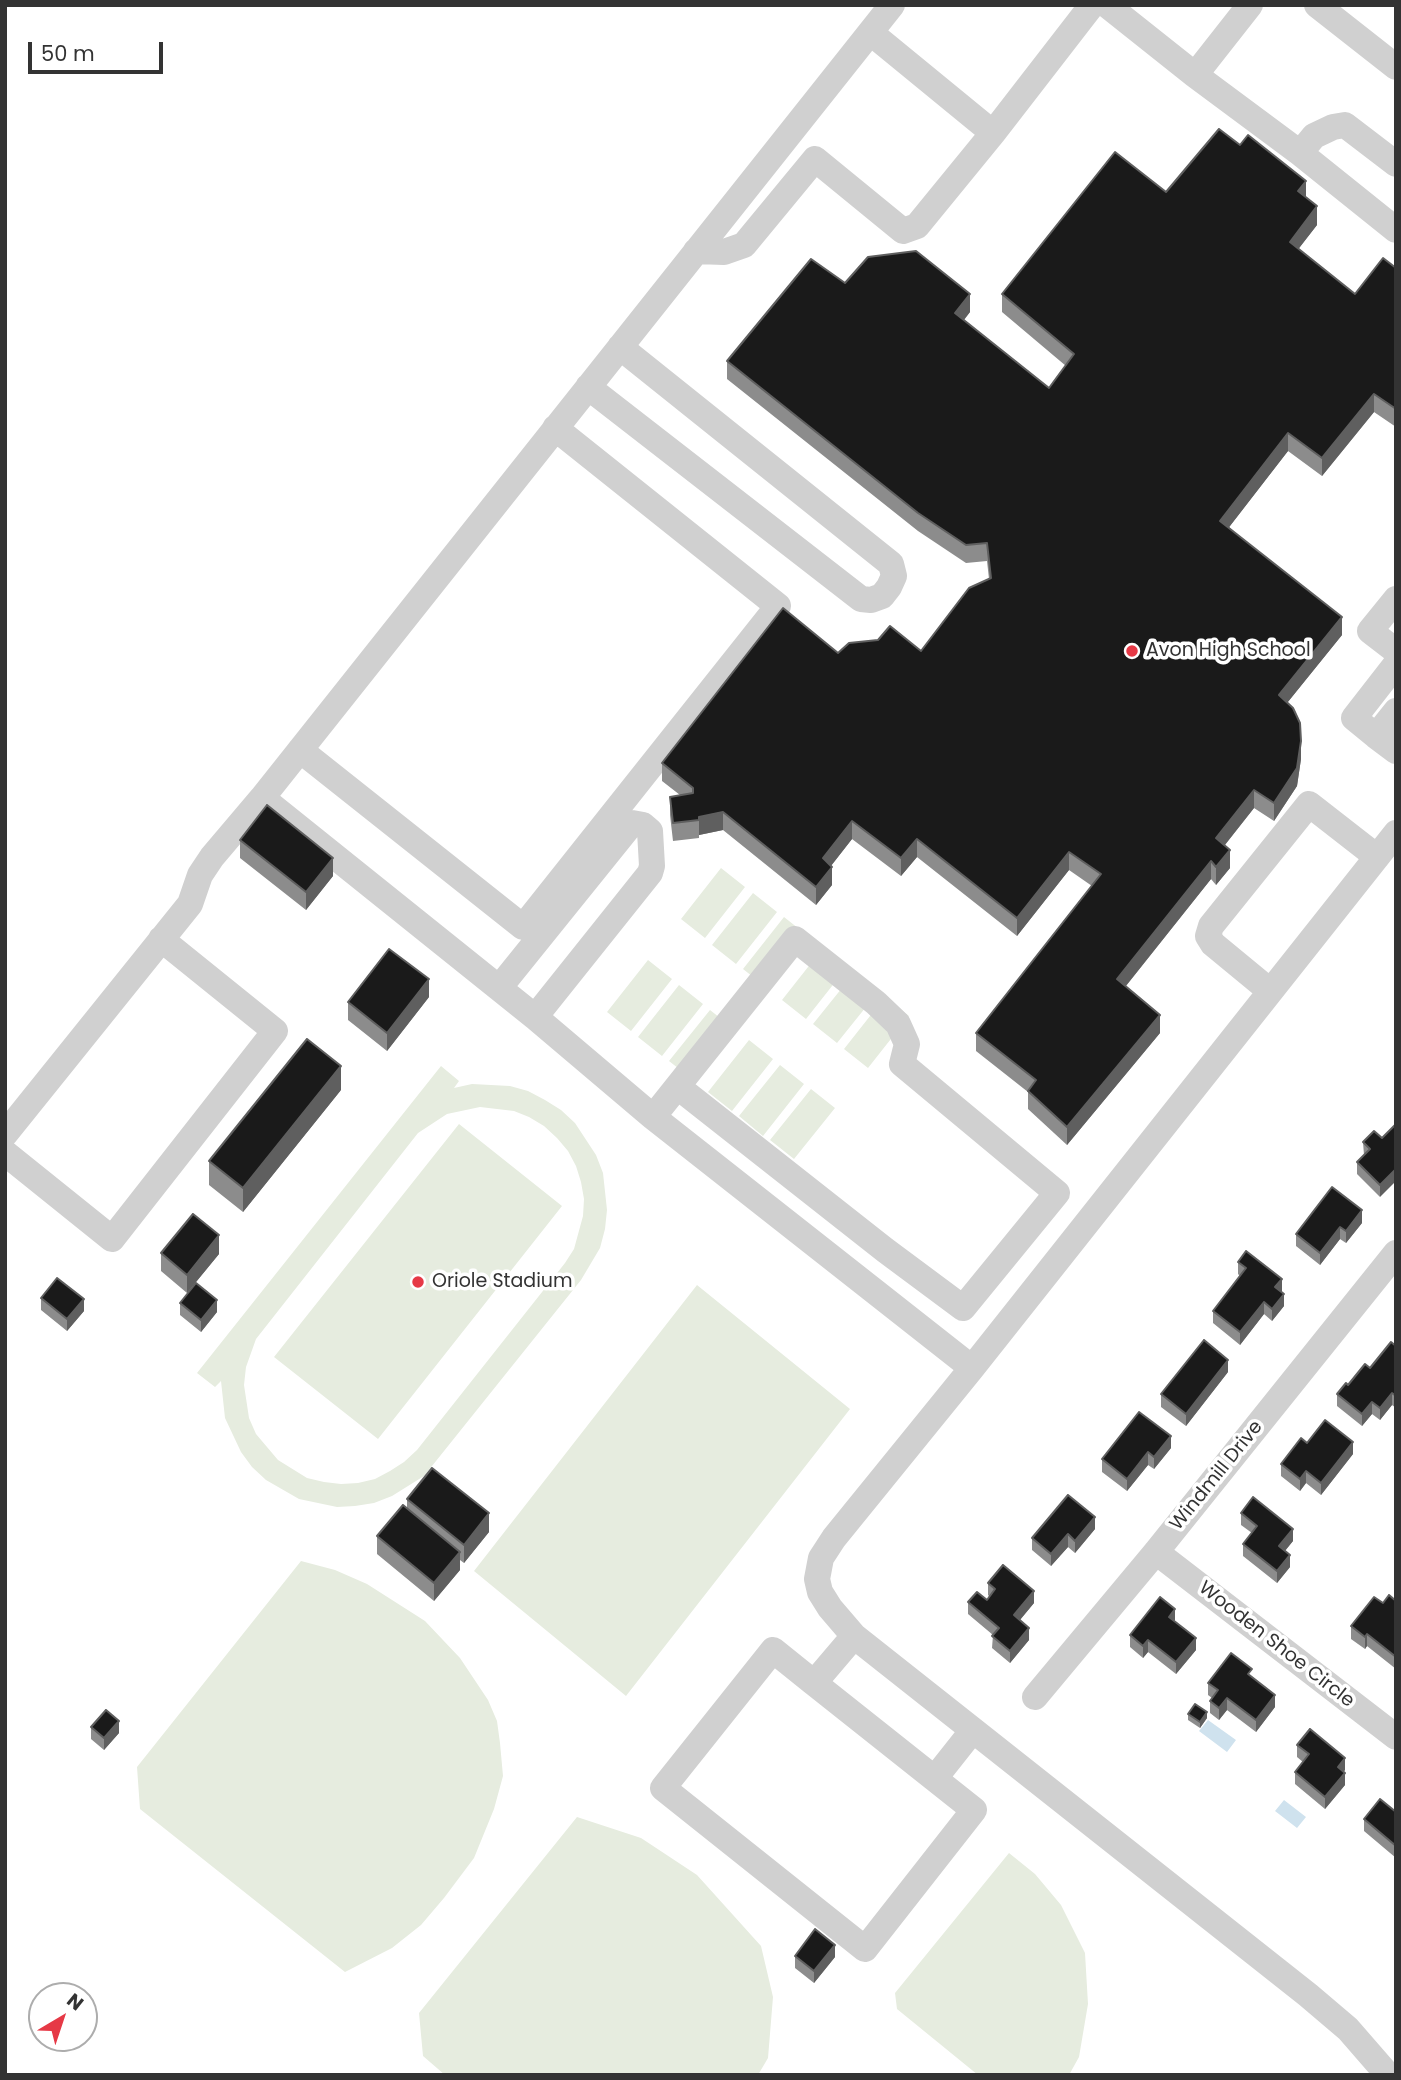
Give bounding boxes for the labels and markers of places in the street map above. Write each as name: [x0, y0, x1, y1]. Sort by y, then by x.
place label: Avon High School: [1146, 640, 1311, 662]
marker: Avon High School: [1124, 643, 1140, 659]
place label: Oriole Stadium: [432, 1271, 573, 1293]
marker: Oriole Stadium: [410, 1274, 426, 1290]

